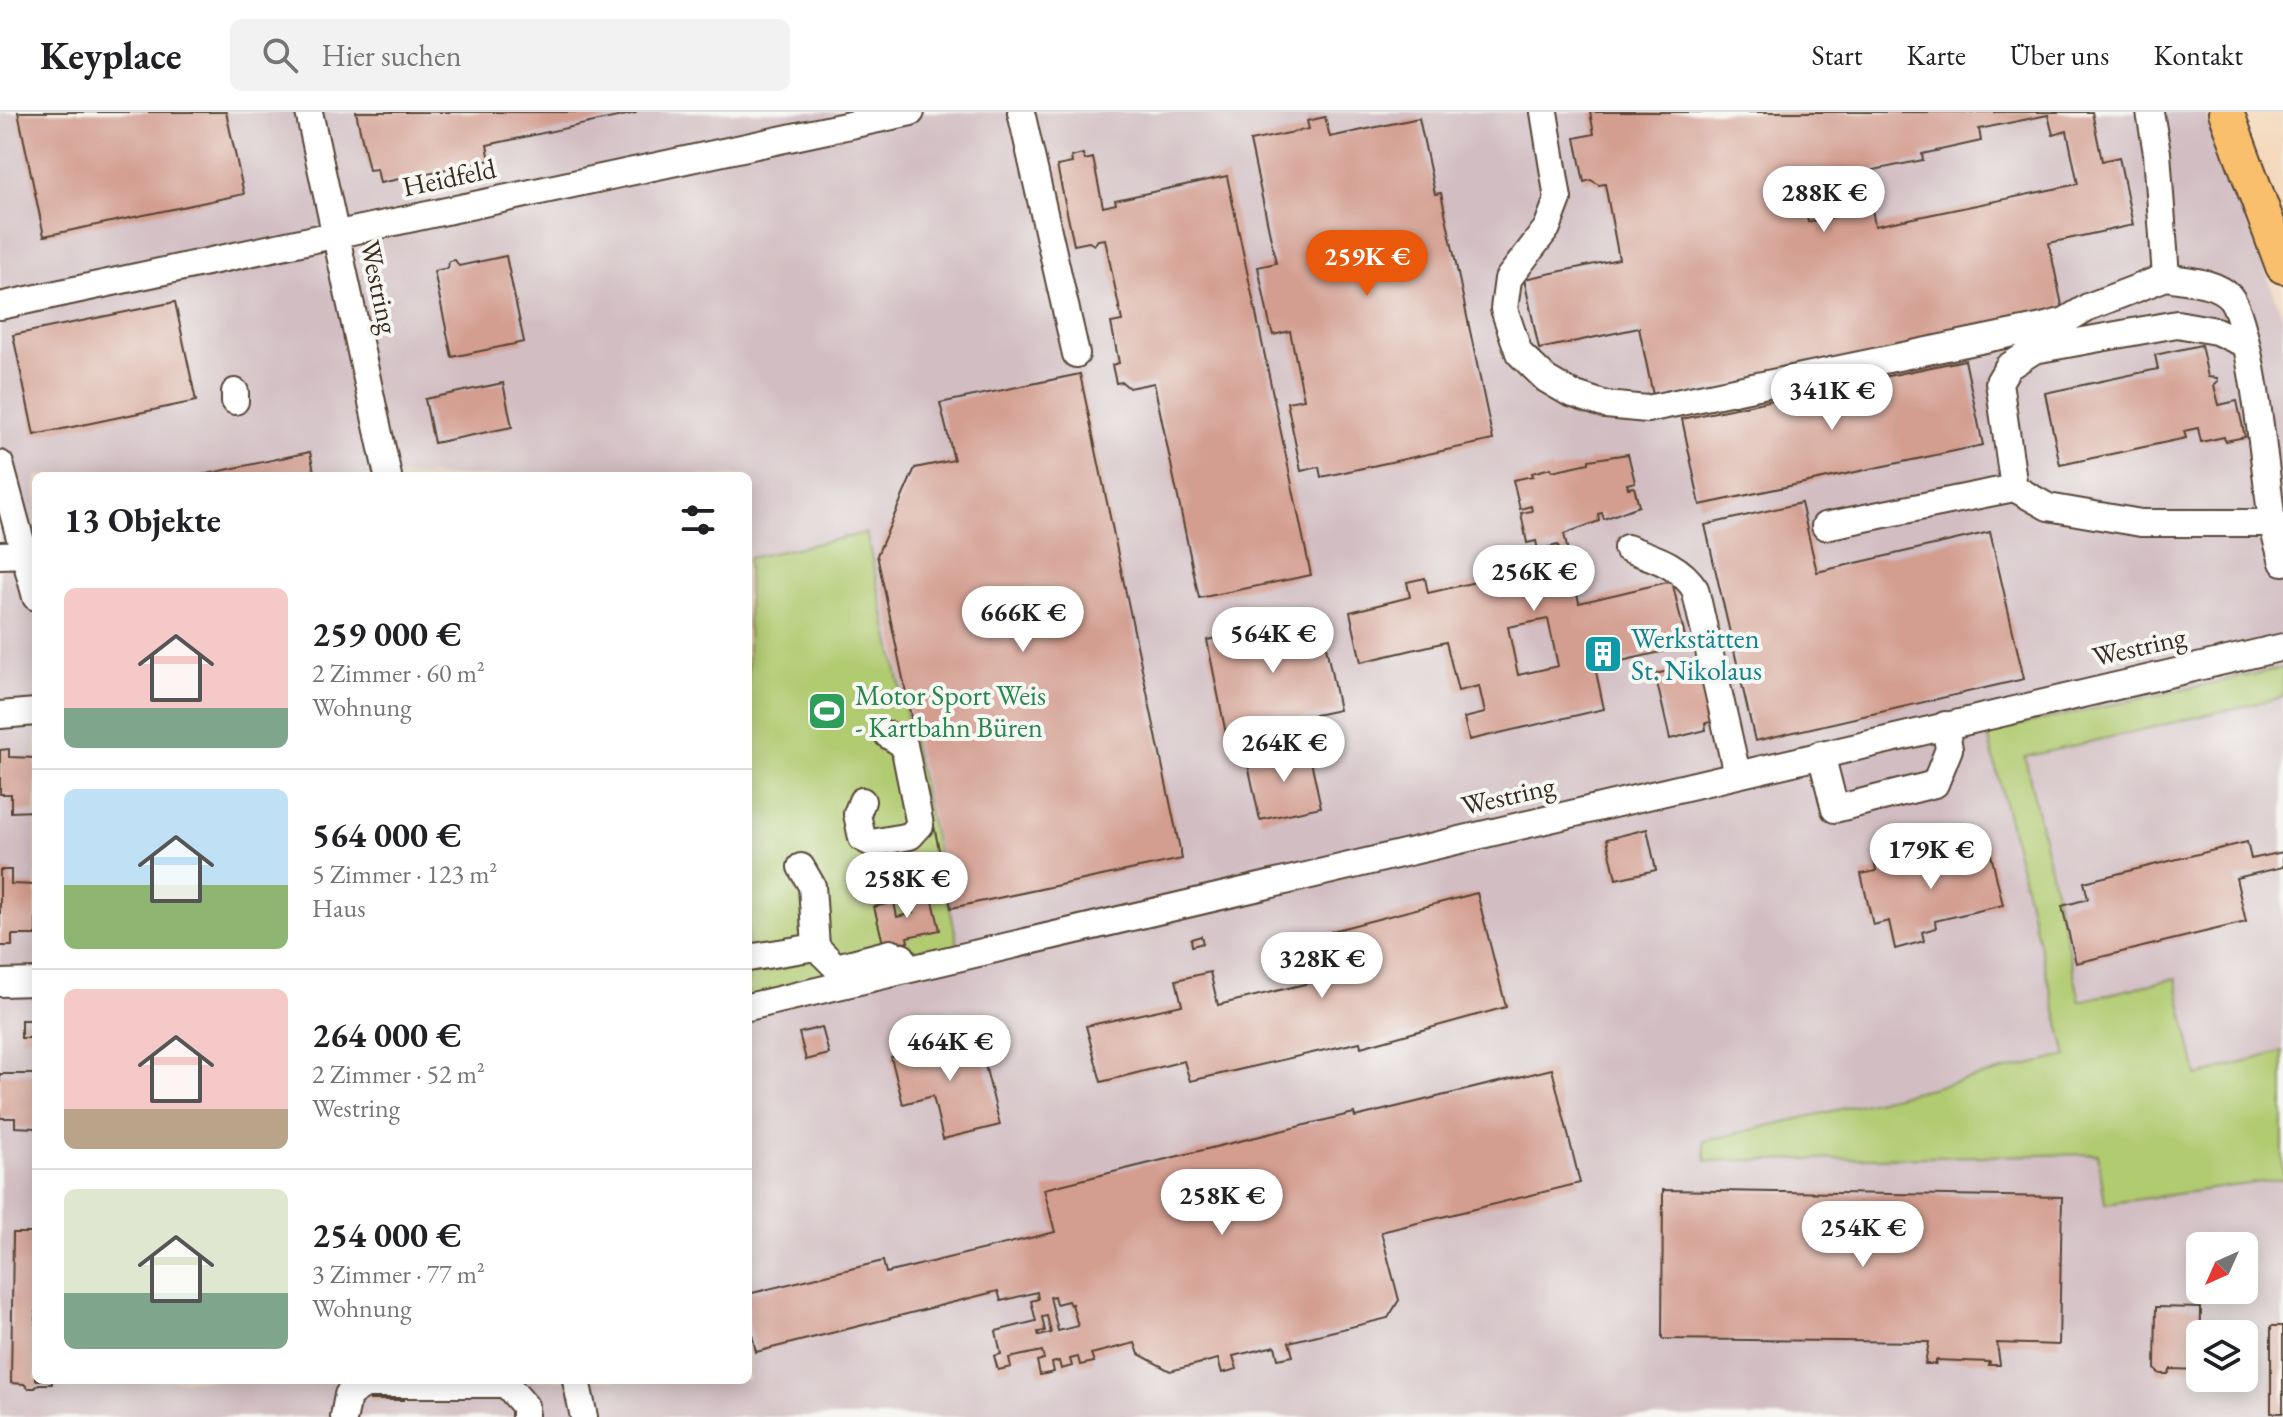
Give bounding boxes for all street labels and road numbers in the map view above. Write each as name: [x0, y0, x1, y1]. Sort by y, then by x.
street label: Heidfeld: [399, 149, 500, 204]
street label: Westring: [353, 237, 408, 338]
street label: Westring: [2089, 618, 2190, 674]
street label: Westring: [1458, 767, 1559, 823]

